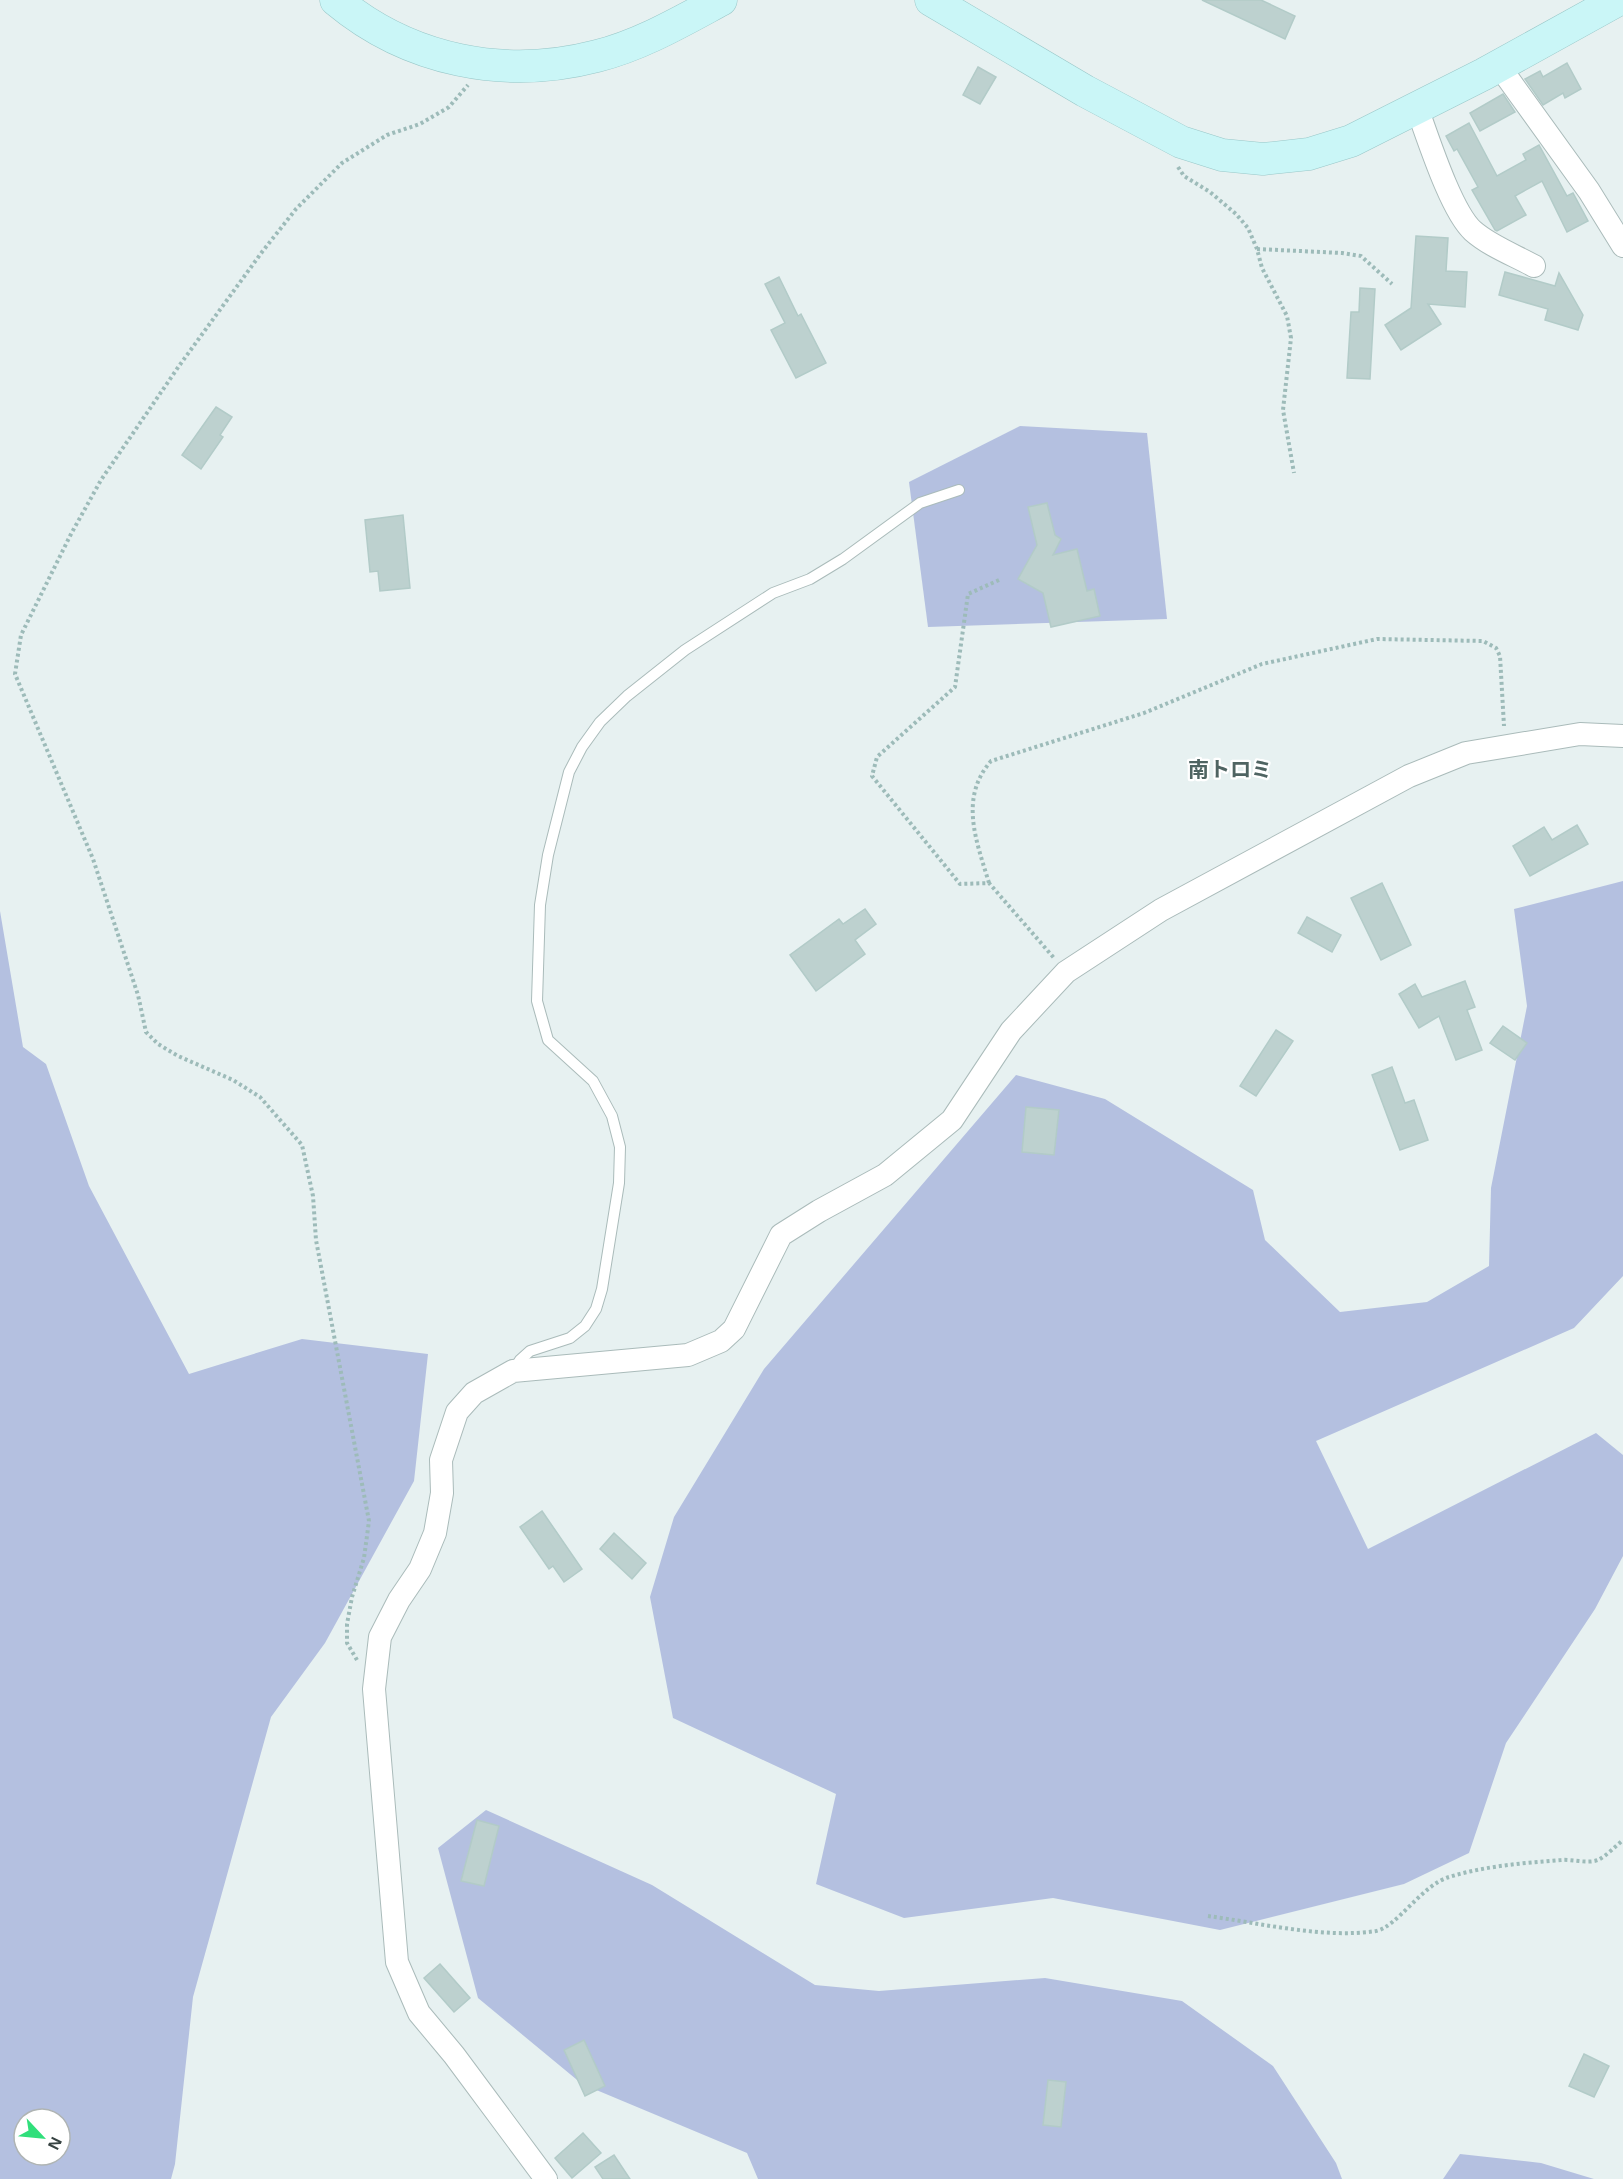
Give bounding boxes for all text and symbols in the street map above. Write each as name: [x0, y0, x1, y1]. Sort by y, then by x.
district label: 南トロミ: [1188, 758, 1272, 781]
north arrow: [12, 2107, 72, 2167]
text: N: [45, 2134, 65, 2152]

